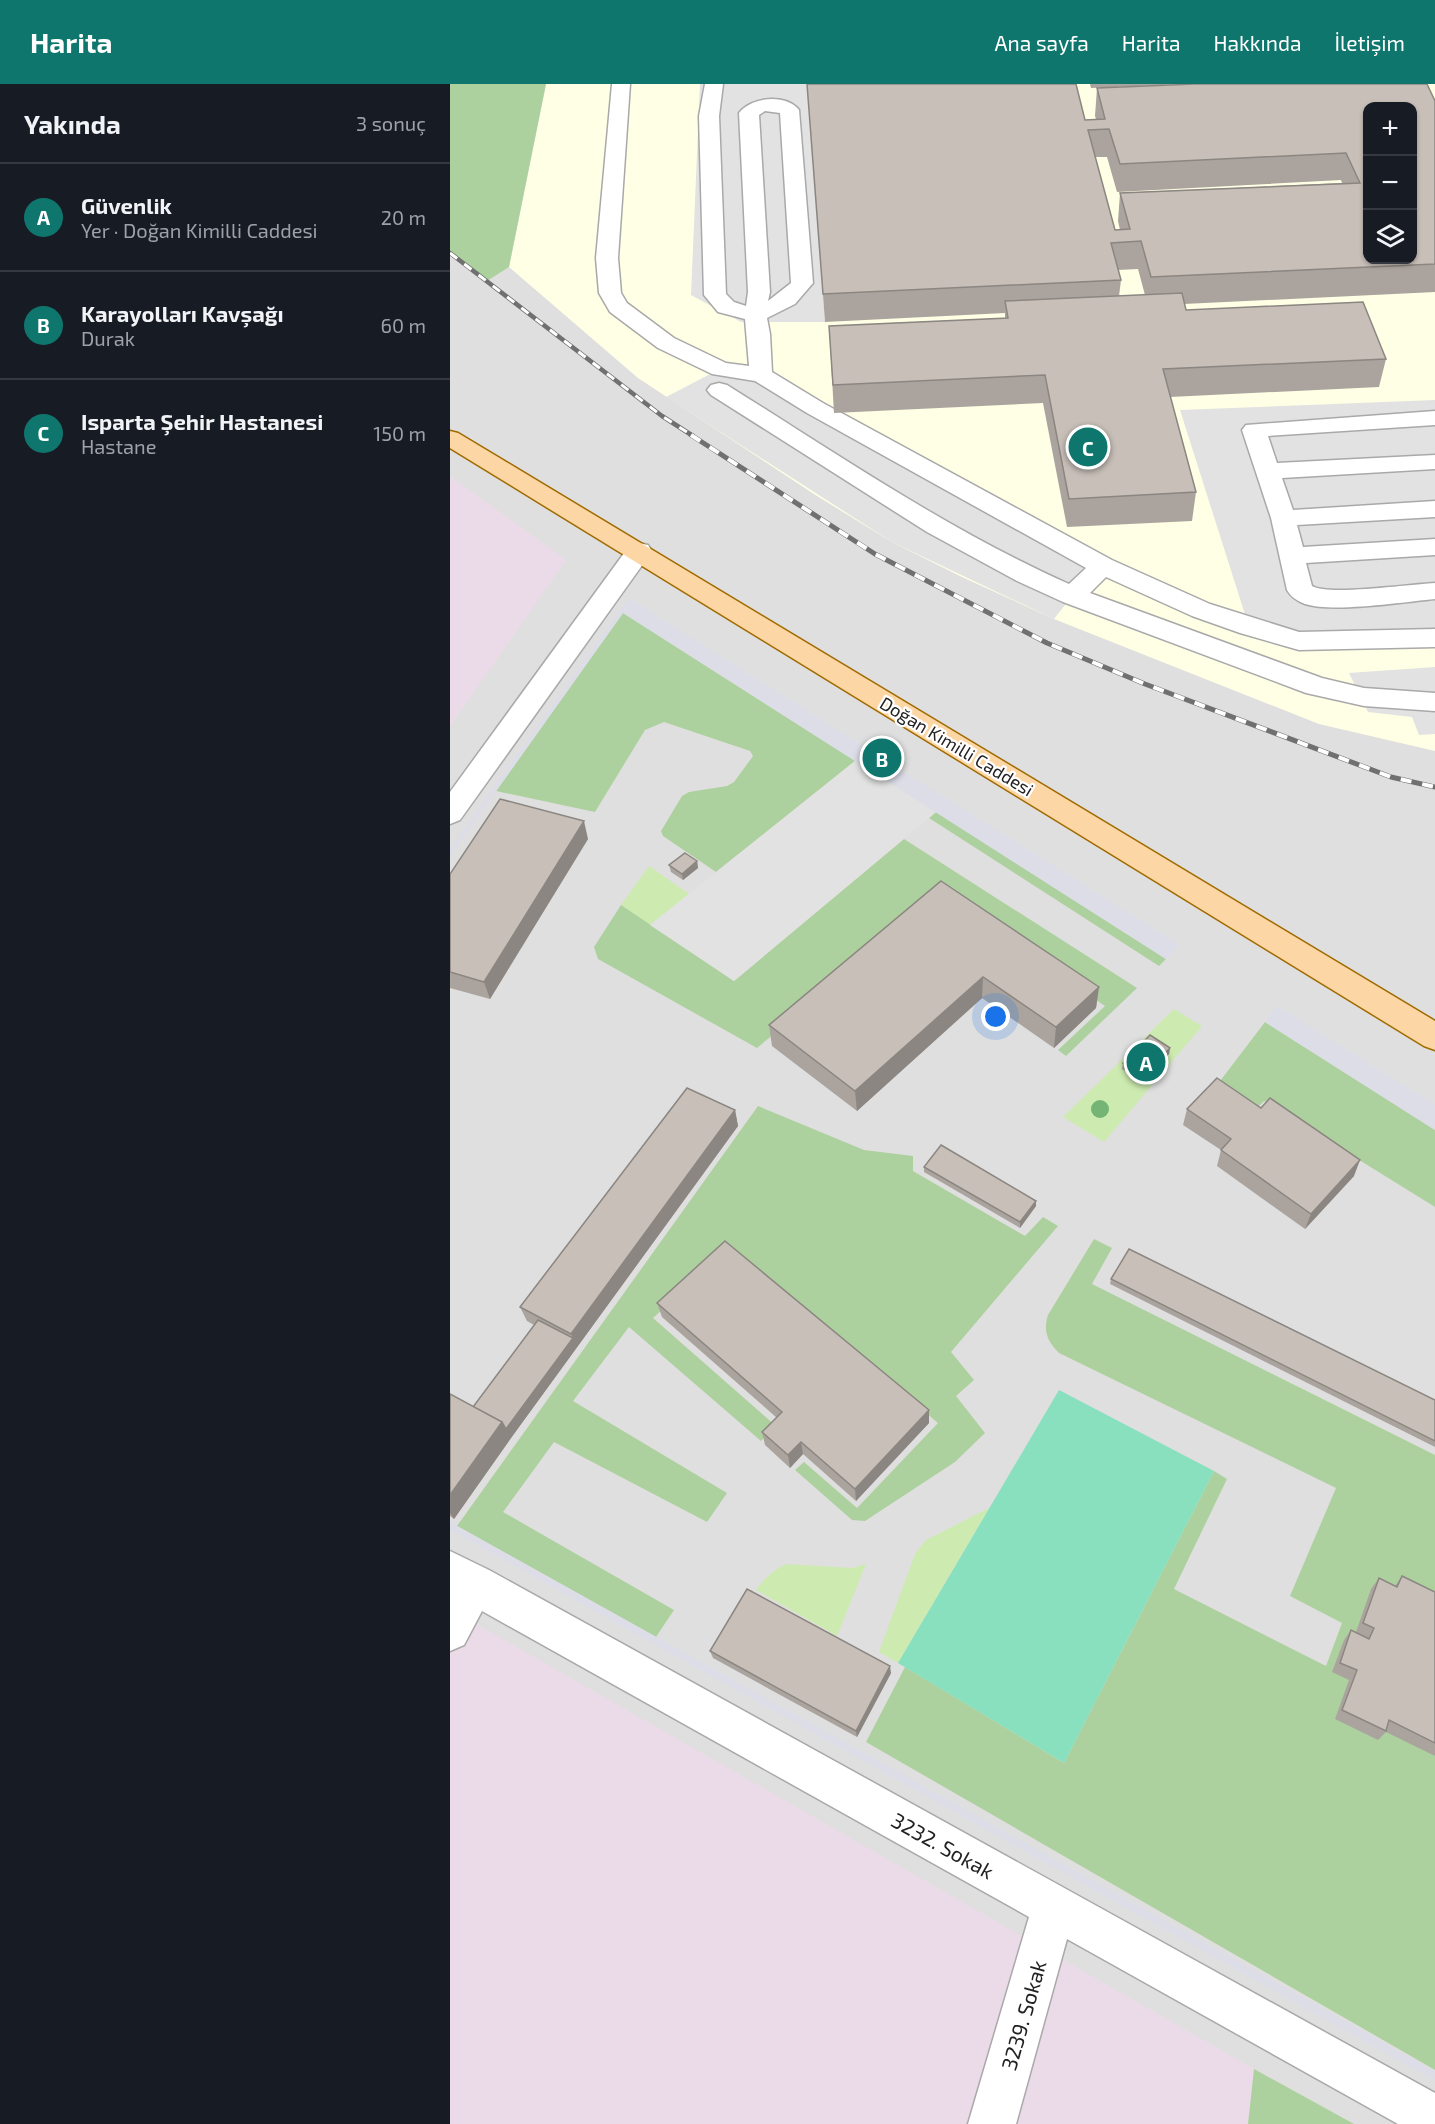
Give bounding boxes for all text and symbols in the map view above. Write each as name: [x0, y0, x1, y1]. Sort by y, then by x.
text: Harita: [30, 25, 112, 59]
text: Ana sayfa: [994, 30, 1089, 55]
text: Harita: [1122, 30, 1181, 55]
text: Hakkında: [1214, 30, 1301, 55]
text: İletişim: [1334, 30, 1405, 55]
map controls: [1363, 102, 1417, 264]
button: +: [1363, 102, 1417, 156]
text: Yakında: [24, 108, 121, 139]
text: 3 sonuç: [356, 111, 426, 135]
button: −: [1363, 156, 1417, 210]
text: Güvenlik: [81, 192, 172, 218]
text: A: [37, 205, 50, 229]
text: 20 m: [381, 205, 426, 229]
button: layers: [1363, 210, 1417, 264]
text: Yer · Doğan Kimilli Caddesi: [81, 218, 318, 242]
text: Karayolları Kavşağı: [81, 300, 284, 326]
text: B: [37, 313, 50, 337]
text: 60 m: [381, 313, 426, 337]
text: Durak: [81, 326, 135, 350]
text: Isparta Şehir Hastanesi: [81, 408, 323, 434]
text: C: [38, 421, 49, 445]
text: 150 m: [373, 421, 426, 445]
pin: C: [1068, 424, 1108, 470]
text: Hastane: [81, 434, 156, 458]
street label: Doğan Kimilli Caddesi: [876, 691, 1038, 801]
pin: B: [862, 736, 902, 780]
your location: [981, 1002, 1010, 1031]
pin: A: [1126, 1040, 1166, 1084]
street label: 3232. Sokak: [887, 1807, 999, 1883]
street label: 3239. Sokak: [995, 1957, 1051, 2073]

